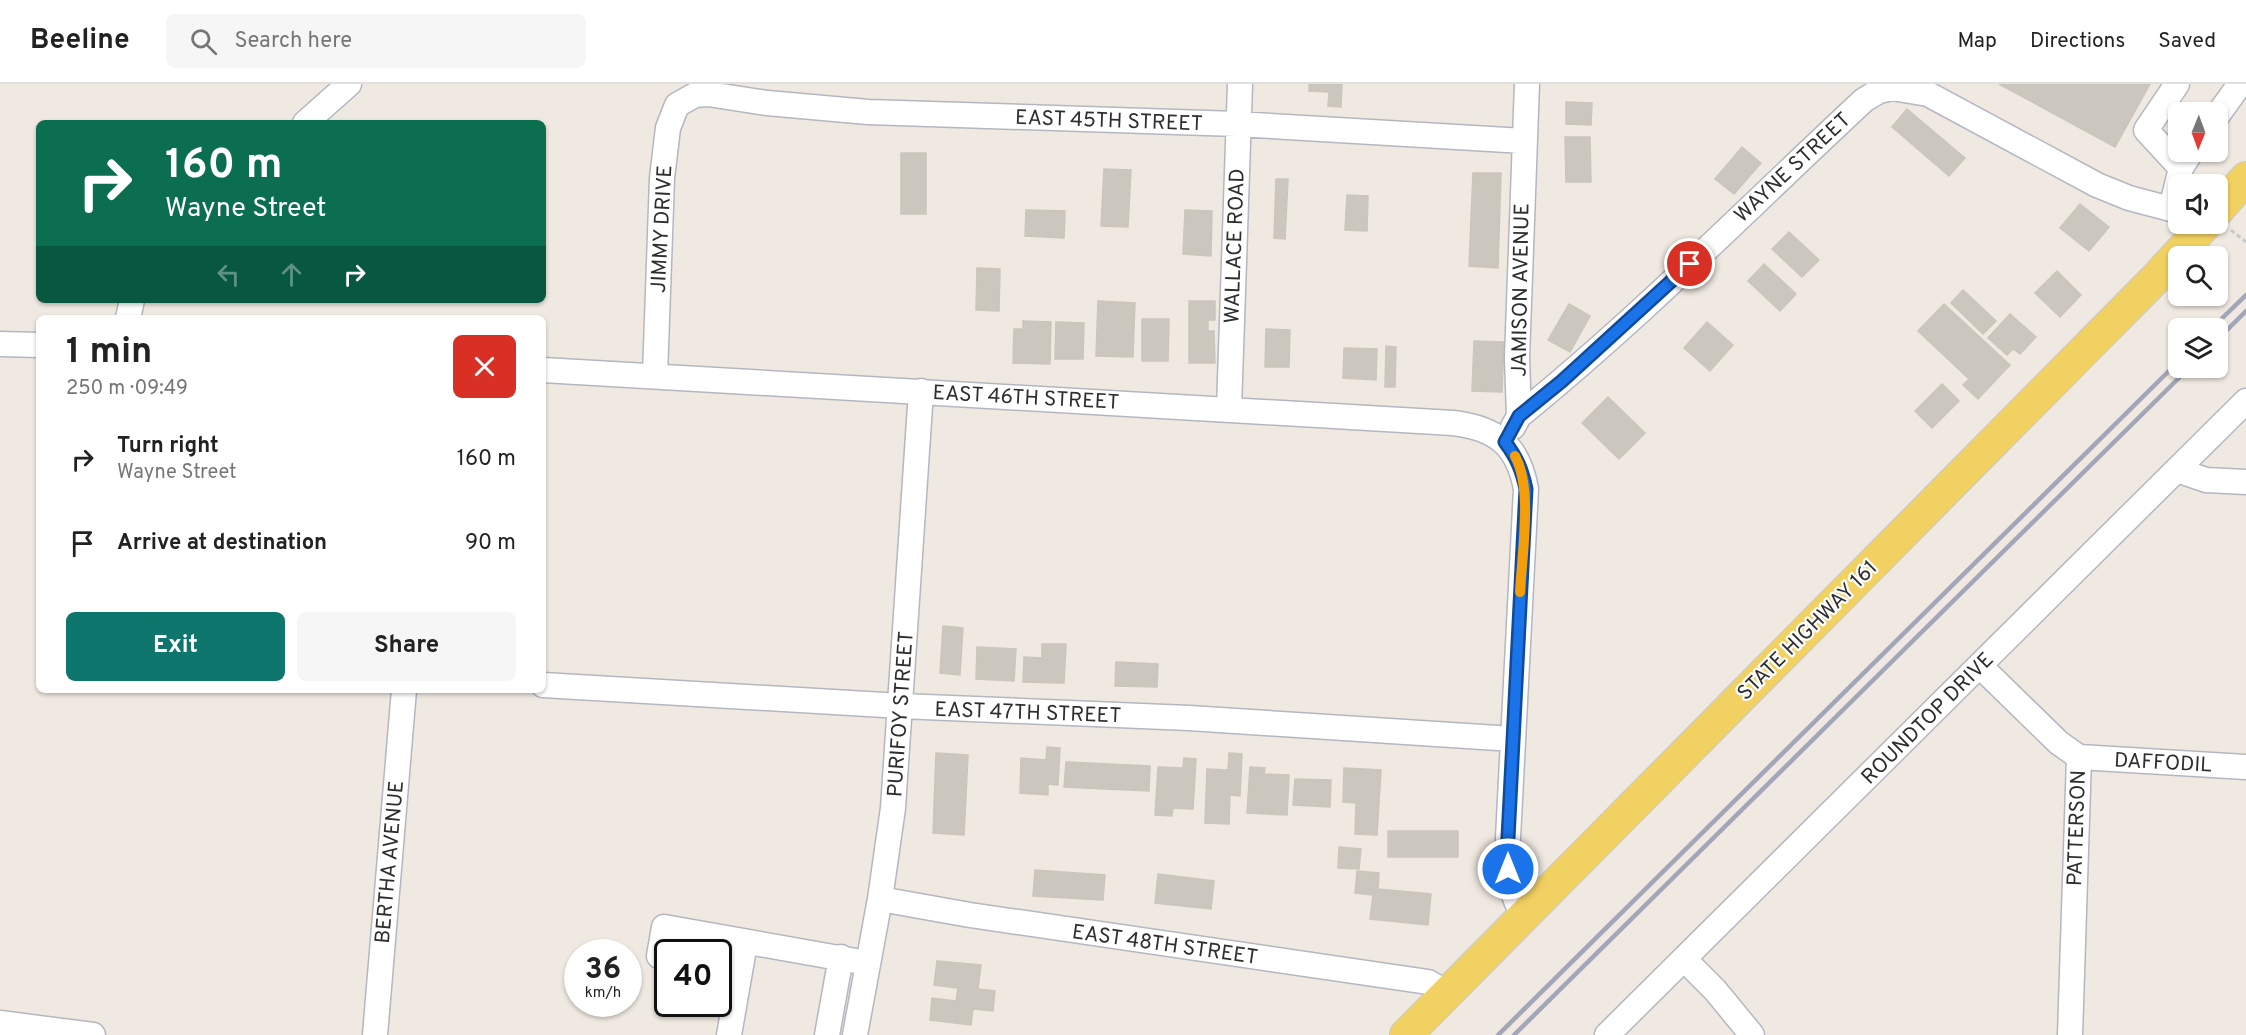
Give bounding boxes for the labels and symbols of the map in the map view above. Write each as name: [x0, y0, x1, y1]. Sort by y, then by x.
north arrow: [2168, 102, 2228, 162]
street label: EAST 45TH STREET: [1014, 105, 1203, 138]
street label: WAYNE STREET: [1729, 107, 1857, 229]
street label: JIMMY DRIVE: [646, 164, 679, 294]
street label: WALLACE ROAD: [1219, 168, 1252, 324]
street label: JAMISON AVENUE: [1506, 203, 1537, 377]
pin: [1664, 238, 1715, 289]
street label: EAST 46TH STREET: [932, 380, 1120, 417]
street label: STATE HIGHWAY 161: [1732, 555, 1884, 707]
street label: PURIFOY STREET: [882, 630, 921, 798]
street label: ROUNDTOP DRIVE: [1856, 647, 2000, 791]
street label: EAST 47TH STREET: [934, 697, 1122, 730]
street label: DAFFODIL: [2113, 747, 2213, 780]
street label: PATTERSON: [2062, 770, 2093, 887]
street label: BERTHA AVENUE: [370, 779, 411, 945]
position arrow: [1476, 837, 1540, 901]
street label: EAST 48TH STREET: [1070, 919, 1260, 972]
speed limit sign: 40: [654, 939, 732, 1017]

